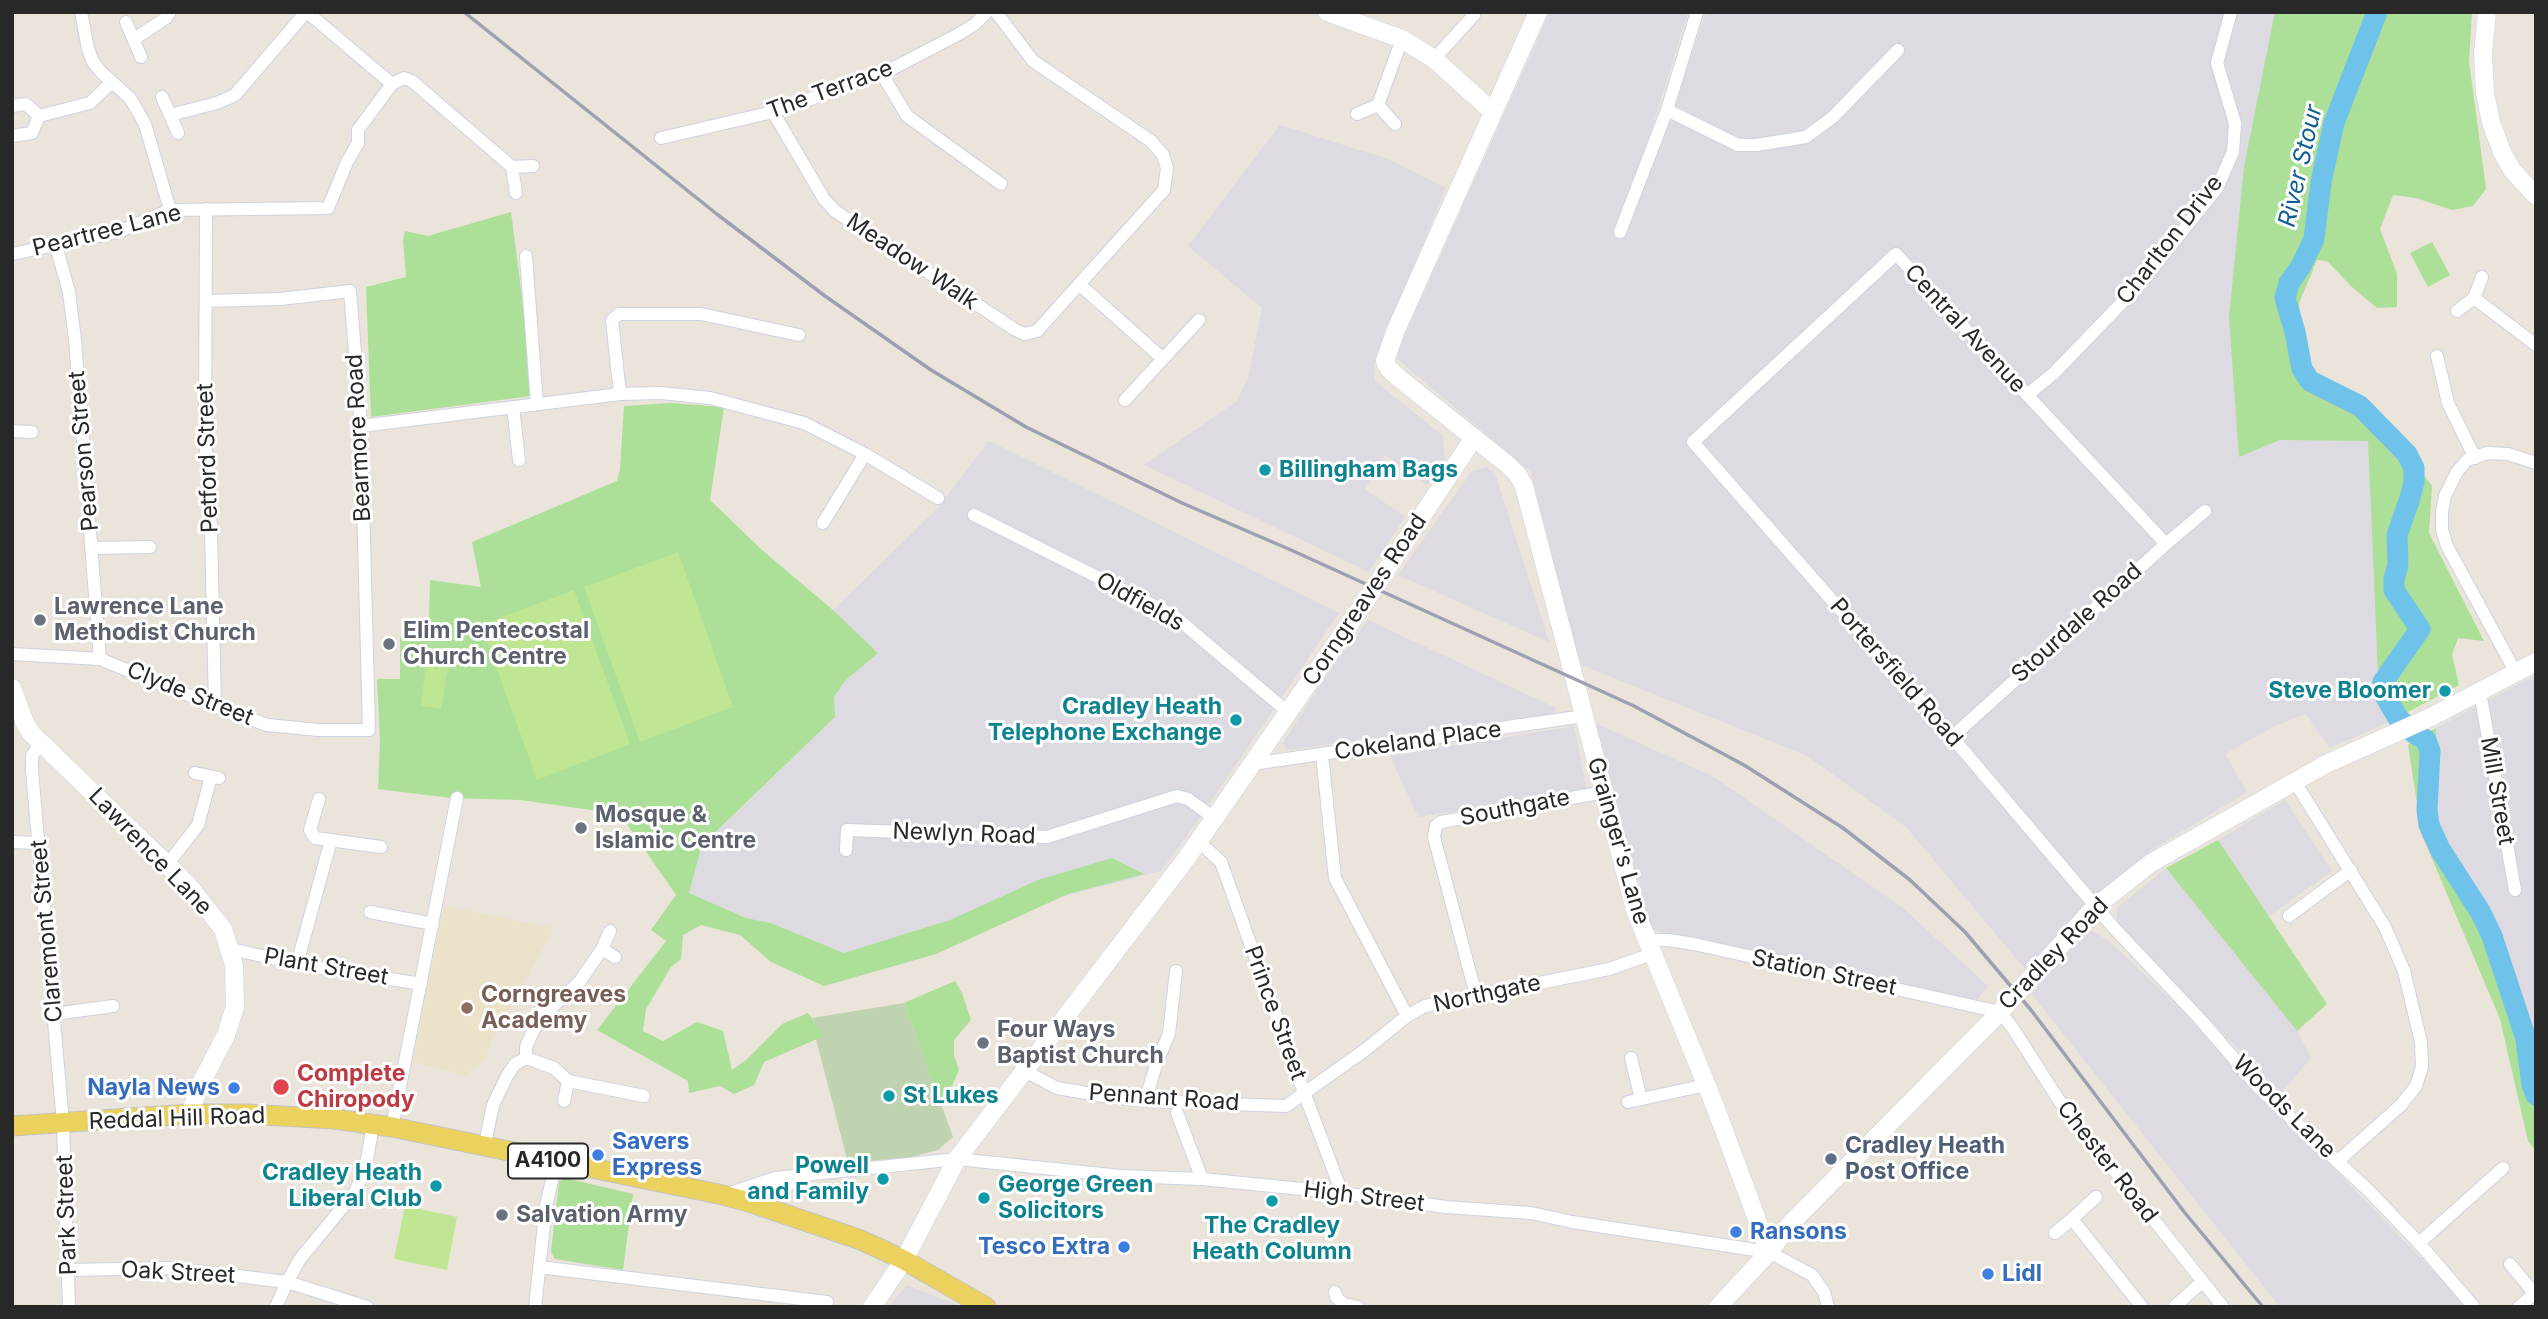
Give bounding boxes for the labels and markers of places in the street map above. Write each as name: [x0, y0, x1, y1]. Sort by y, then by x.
place label: Billingham Bags: [1279, 456, 1458, 484]
marker: Billingham Bags: [1257, 462, 1273, 478]
place label: Lawrence Lane Methodist Church: [54, 593, 256, 647]
marker: Lawrence Lane Methodist Church: [32, 612, 48, 628]
place label: Elim Pentecostal Church Centre: [403, 617, 589, 671]
marker: Elim Pentecostal Church Centre: [381, 636, 397, 652]
place label: Steve Bloomer: [2268, 677, 2431, 705]
marker: Steve Bloomer: [2437, 683, 2453, 699]
place label: Cradley Heath Telephone Exchange: [988, 693, 1222, 747]
marker: Cradley Heath Telephone Exchange: [1228, 712, 1244, 728]
place label: Mosque & Islamic Centre: [595, 801, 756, 855]
marker: Mosque & Islamic Centre: [573, 820, 589, 836]
place label: Corngreaves Academy: [481, 981, 626, 1035]
marker: Corngreaves Academy: [459, 1000, 475, 1016]
place label: Four Ways Baptist Church: [997, 1016, 1164, 1070]
marker: Four Ways Baptist Church: [975, 1035, 991, 1051]
place label: Complete Chiropody: [297, 1060, 415, 1114]
place label: Nayla News: [87, 1074, 220, 1102]
marker: Complete Chiropody: [271, 1077, 291, 1097]
marker: Nayla News: [226, 1080, 242, 1096]
place label: St Lukes: [903, 1082, 999, 1110]
marker: St Lukes: [881, 1088, 897, 1104]
place label: Savers Express: [612, 1128, 702, 1182]
place label: Cradley Heath Post Office: [1845, 1132, 2005, 1186]
marker: Savers Express: [590, 1147, 606, 1163]
marker: Cradley Heath Post Office: [1823, 1151, 1839, 1167]
place label: Powell and Family: [747, 1152, 869, 1206]
place label: Cradley Heath Liberal Club: [262, 1159, 422, 1213]
marker: Powell and Family: [875, 1171, 891, 1187]
place label: George Green Solicitors: [998, 1171, 1153, 1225]
marker: Cradley Heath Liberal Club: [428, 1178, 444, 1194]
marker: George Green Solicitors: [976, 1190, 992, 1206]
marker: The Cradley Heath Column: [1264, 1193, 1280, 1209]
place label: Salvation Army: [516, 1201, 687, 1229]
marker: Salvation Army: [494, 1207, 510, 1223]
place label: The Cradley Heath Column: [1192, 1212, 1352, 1266]
place label: Ransons: [1750, 1218, 1847, 1246]
marker: Ransons: [1728, 1224, 1744, 1240]
place label: Tesco Extra: [978, 1233, 1110, 1261]
marker: Tesco Extra: [1116, 1239, 1132, 1255]
place label: Lidl: [2002, 1260, 2042, 1288]
marker: Lidl: [1980, 1266, 1996, 1282]

